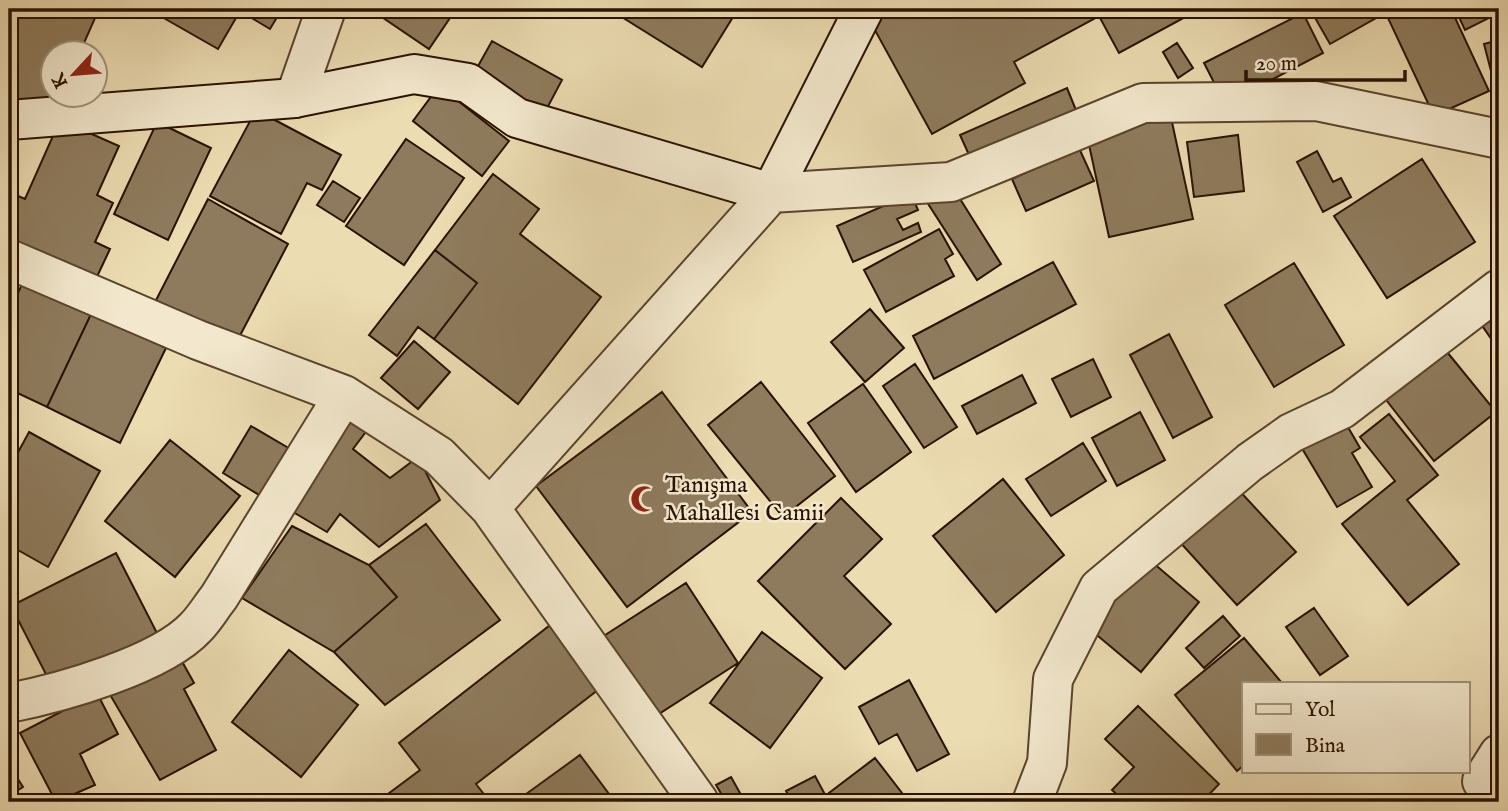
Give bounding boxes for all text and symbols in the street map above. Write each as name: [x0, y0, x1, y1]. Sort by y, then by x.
north arrow: [38, 38, 108, 108]
scale bar: [1246, 38, 1405, 82]
text: 20 m: [1256, 51, 1297, 78]
text: K: [46, 68, 74, 92]
place label: Tanışma Mahallesi Camii: [665, 470, 824, 529]
mosque icon: Tanışma Mahallesi Camii: [629, 484, 659, 514]
legend: [1242, 682, 1470, 772]
text: Yol: [1305, 697, 1335, 724]
text: Bina: [1305, 733, 1346, 760]

